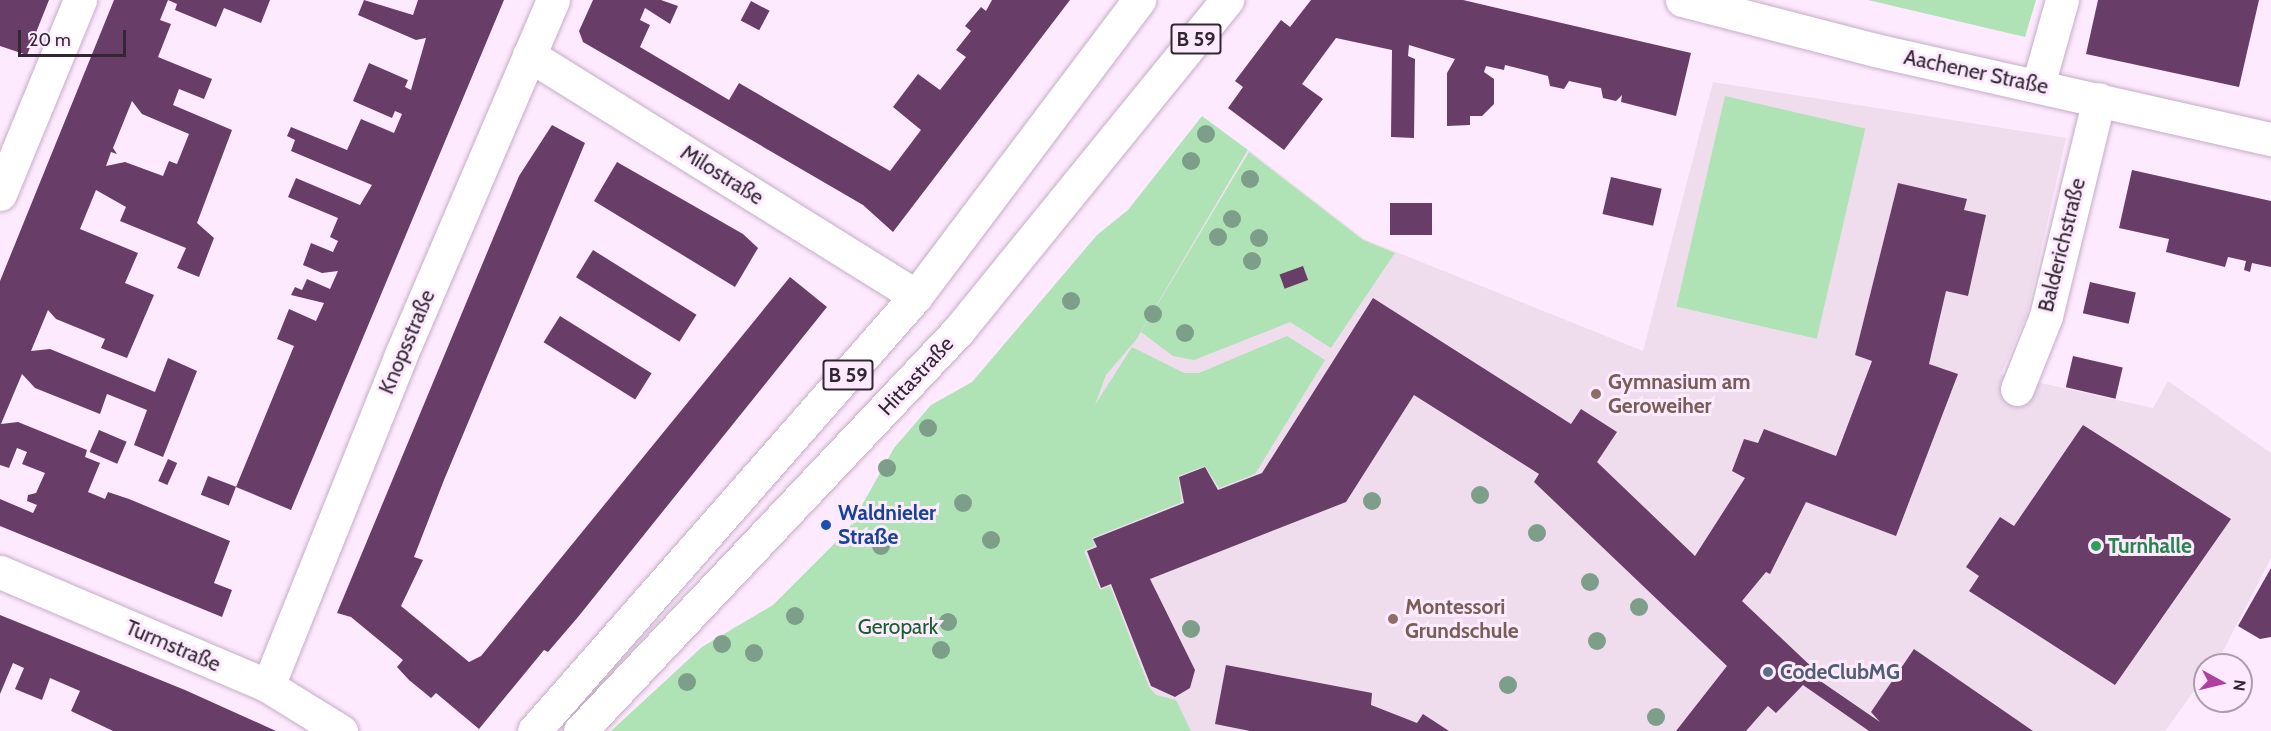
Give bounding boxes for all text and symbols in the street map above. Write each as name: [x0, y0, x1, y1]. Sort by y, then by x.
scale bar: [21, 18, 129, 56]
road number: B 59: [1170, 22, 1222, 56]
text: 20 m: [29, 29, 71, 51]
street label: Aachener Straße: [1902, 44, 2050, 100]
street label: Milostraße: [676, 140, 768, 210]
street label: Balderichstraße: [2033, 175, 2091, 315]
street label: Knopsstraße: [374, 286, 440, 398]
street label: Hittastraße: [873, 331, 959, 421]
road number: B 59: [822, 358, 874, 392]
place label: Gymnasium am Geroweiher: [1608, 369, 1750, 419]
marker: Gymnasium am Geroweiher: [1589, 387, 1603, 401]
place label: Waldnieler Straße: [838, 500, 936, 550]
marker: Waldnieler Straße: [819, 518, 833, 532]
place label: Turnhalle: [2108, 533, 2192, 559]
marker: Turnhalle: [2089, 539, 2103, 553]
place label: Montessori Grundschule: [1405, 594, 1519, 644]
marker: Montessori Grundschule: [1386, 612, 1400, 626]
park label: Geropark: [858, 614, 938, 640]
street label: Turmstraße: [122, 615, 224, 677]
north arrow: [2193, 653, 2253, 713]
place label: CodeClubMG: [1780, 659, 1900, 685]
marker: CodeClubMG: [1761, 665, 1775, 679]
text: N: [2229, 678, 2250, 692]

